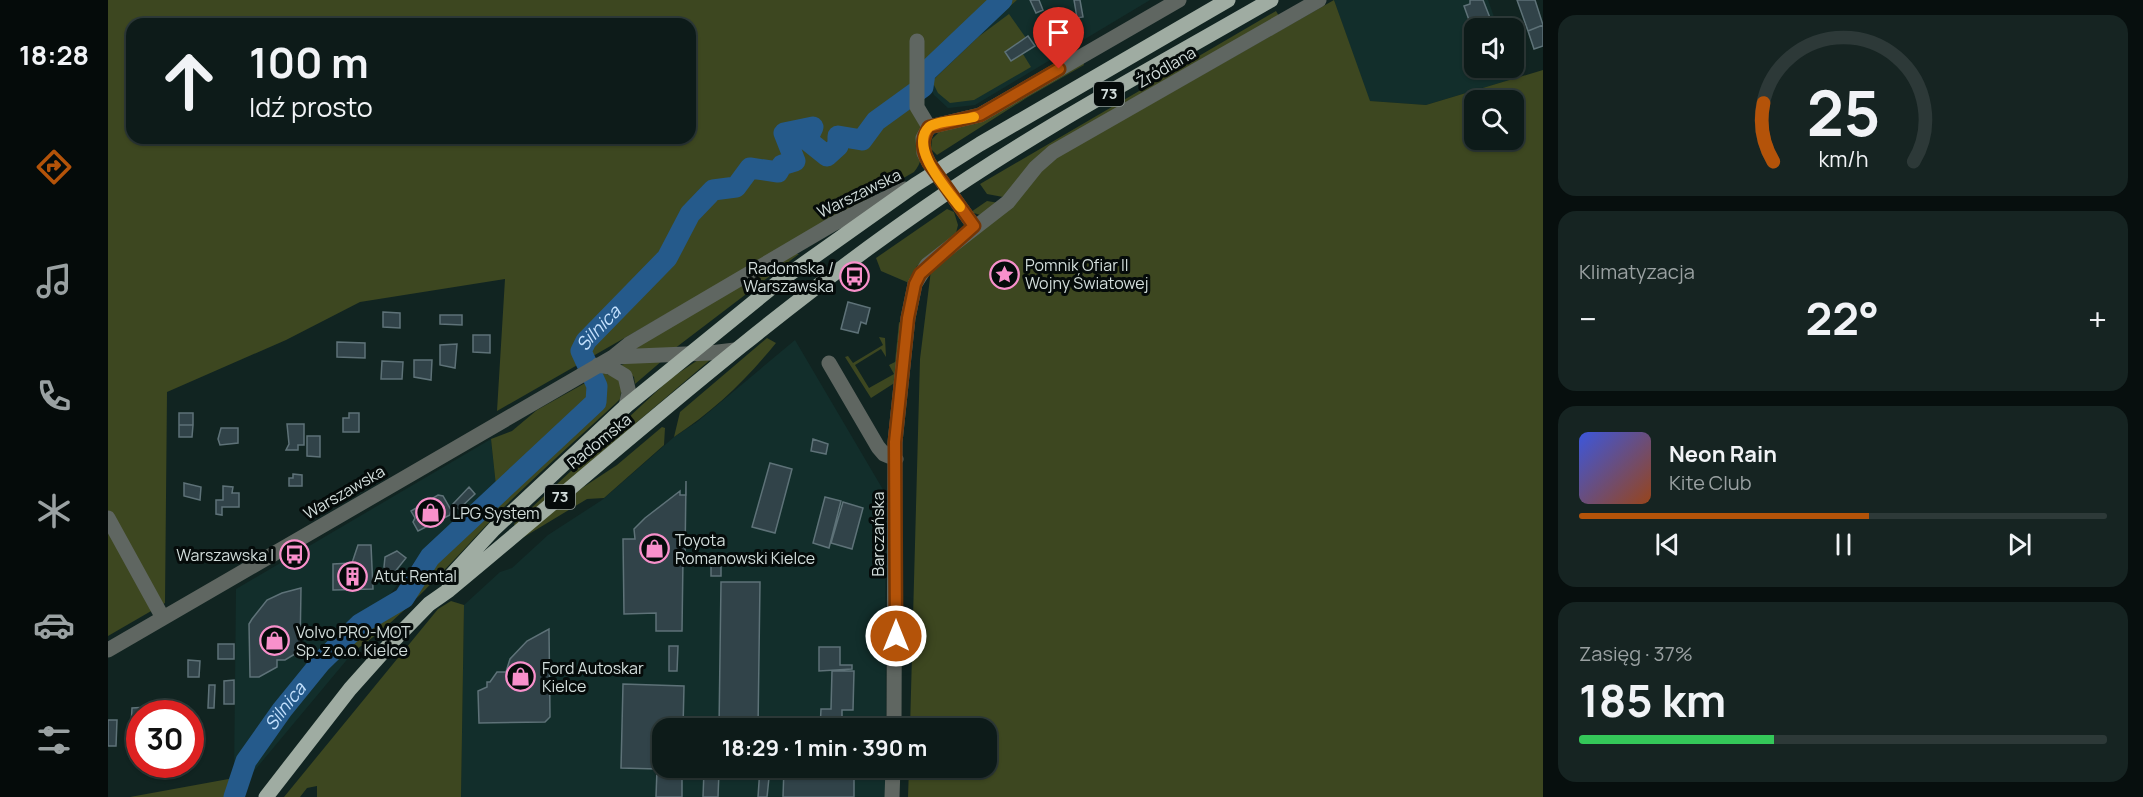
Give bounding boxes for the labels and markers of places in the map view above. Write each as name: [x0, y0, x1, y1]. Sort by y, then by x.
pin: [1033, 7, 1084, 69]
place label: Pomnik Ofiar II Wojny Światowej: [1025, 254, 1149, 294]
place label: Radomska / Warszawska: [743, 257, 834, 297]
place icon: Pomnik Ofiar II Wojny Światowej: [988, 258, 1020, 290]
bus stop icon: Radomska / Warszawska: [839, 261, 871, 293]
shop icon: LPG System: [415, 497, 447, 529]
place label: LPG System: [452, 502, 540, 524]
place label: Toyota Romanowski Kielce: [675, 529, 815, 569]
shop icon: Toyota Romanowski Kielce: [638, 533, 670, 565]
bus stop icon: Warszawska I: [279, 539, 311, 571]
place label: Warszawska I: [176, 544, 274, 566]
building icon: Atut Rental: [337, 560, 369, 592]
place label: Atut Rental: [374, 565, 457, 587]
place label: Volvo PRO-MOT Sp. z o.o. Kielce: [296, 621, 411, 661]
shop icon: Volvo PRO-MOT Sp. z o.o. Kielce: [259, 625, 291, 657]
place label: Ford Autoskar Kielce: [542, 657, 644, 697]
shop icon: Ford Autoskar Kielce: [505, 661, 537, 693]

